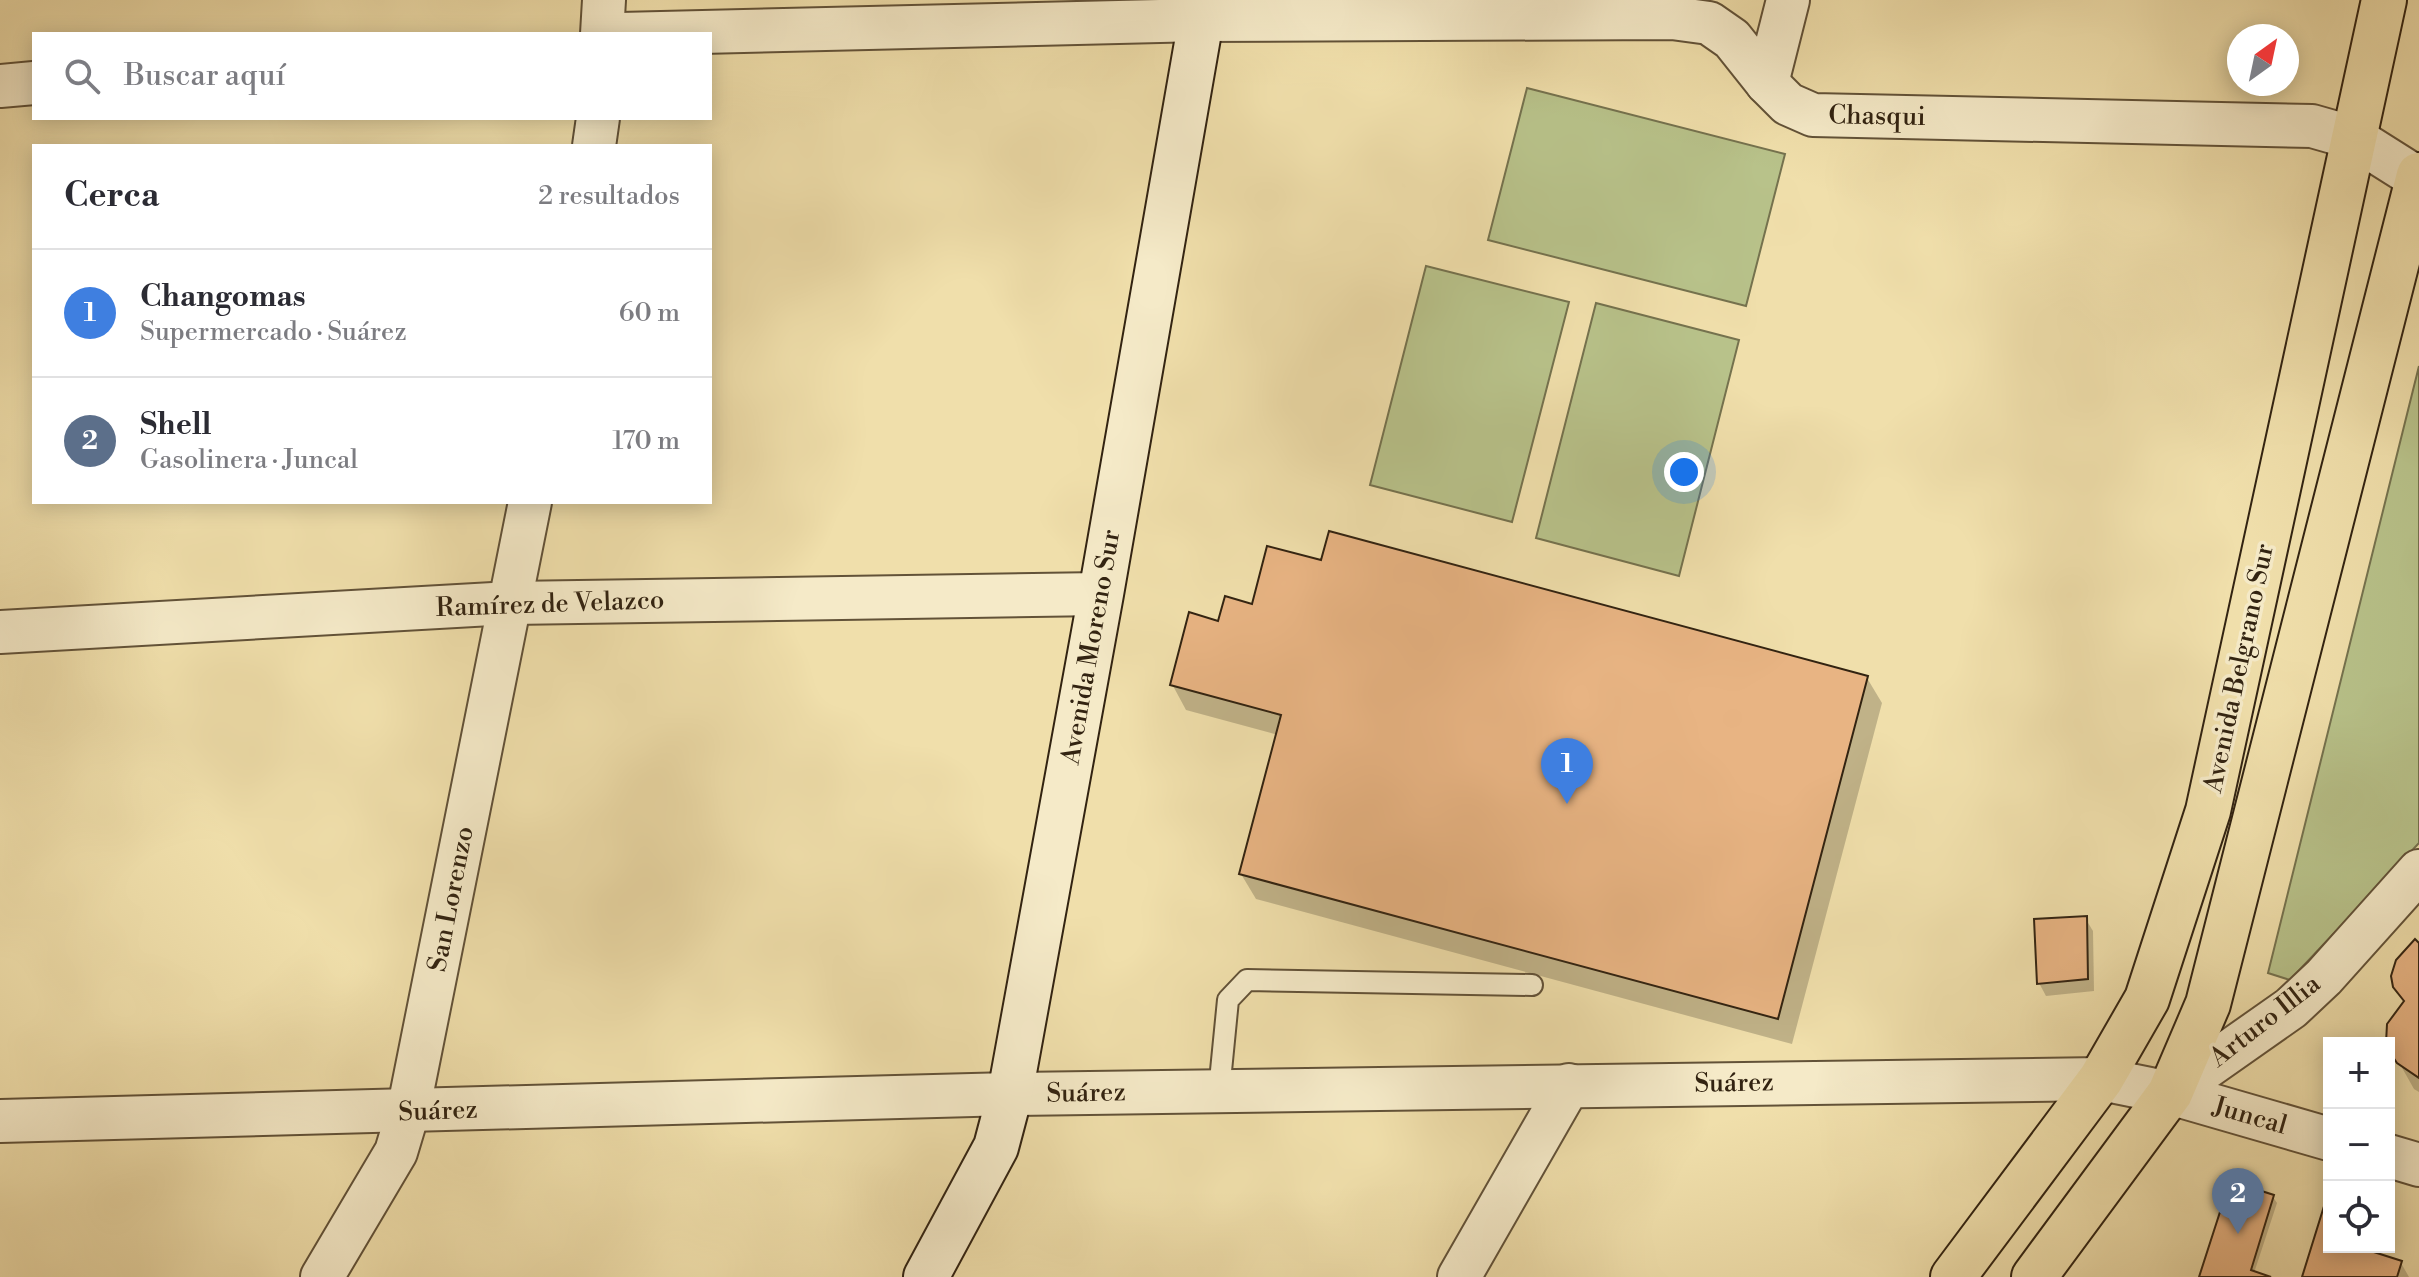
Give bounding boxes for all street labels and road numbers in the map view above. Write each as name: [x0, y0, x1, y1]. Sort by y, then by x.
street label: Chasqui: [1828, 99, 1926, 133]
street label: Avenida Moreno Sur: [1054, 527, 1127, 768]
street label: Avenida Belgrano Sur: [2197, 541, 2281, 796]
street label: Ramírez de Velazco: [435, 584, 665, 624]
street label: San Lorenzo: [421, 824, 481, 974]
street label: Arturo Illia: [2202, 967, 2327, 1075]
street label: Suárez: [1694, 1066, 1774, 1100]
street label: Suárez: [1046, 1076, 1126, 1110]
street label: Juncal: [2208, 1090, 2291, 1142]
street label: Suárez: [398, 1094, 478, 1128]

